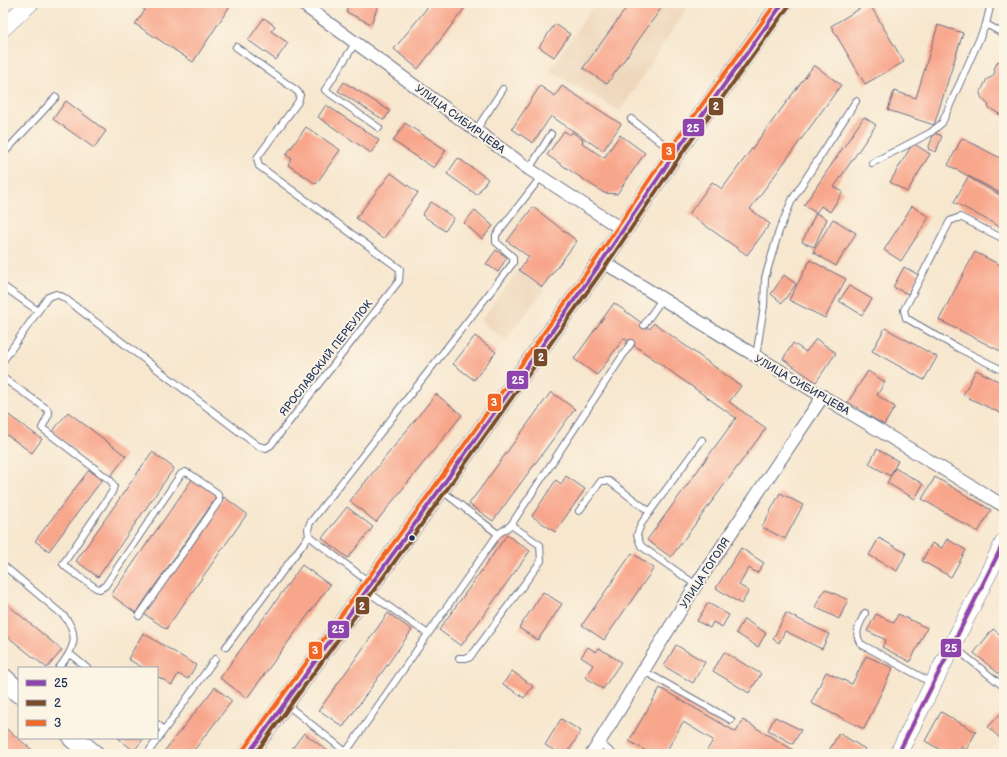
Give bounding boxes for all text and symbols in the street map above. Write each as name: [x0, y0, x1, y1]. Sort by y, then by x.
street label: УЛИЦА СИБИРЦЕВА: [413, 82, 508, 156]
line badge: 2: [708, 97, 724, 116]
text: 2: [713, 100, 720, 113]
line badge: 25: [682, 118, 705, 137]
text: 25: [687, 122, 700, 135]
line badge: 3: [661, 142, 676, 161]
text: 3: [666, 145, 673, 158]
street label: ЯРОСЛАВСКИЙ ПЕРЕУЛОК: [277, 297, 376, 418]
line badge: 2: [533, 348, 548, 367]
text: 2: [538, 351, 545, 364]
street label: УЛИЦА СИБИРЦЕВА: [752, 352, 852, 418]
line badge: 25: [506, 370, 529, 390]
text: 25: [512, 374, 525, 387]
line badge: 3: [487, 393, 502, 412]
text: 3: [491, 396, 498, 409]
unlabelled marker: [407, 533, 417, 543]
street label: УЛИЦА ГОГОЛЯ: [677, 535, 733, 611]
line badge: 2: [355, 596, 370, 615]
text: 2: [359, 600, 366, 613]
line badge: 25: [327, 620, 350, 639]
text: 25: [332, 623, 345, 636]
line badge: 25: [940, 638, 962, 658]
line badge: 3: [308, 641, 323, 660]
text: 25: [945, 642, 958, 655]
text: 3: [312, 644, 319, 657]
legend: [18, 667, 158, 739]
text: 25: [54, 676, 68, 691]
text: 2: [54, 696, 61, 711]
text: 3: [54, 716, 61, 731]

